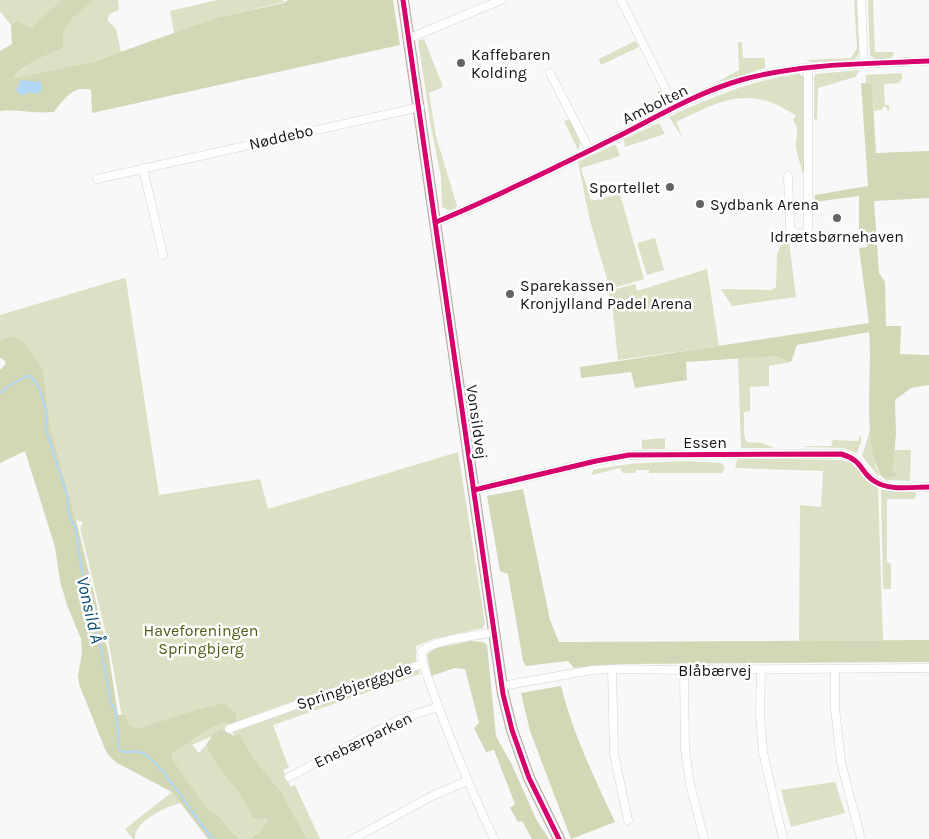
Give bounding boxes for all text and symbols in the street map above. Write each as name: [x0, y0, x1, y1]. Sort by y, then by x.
place label: Kaffebaren Kolding: [471, 45, 551, 82]
marker: Kaffebaren Kolding: [455, 57, 467, 69]
street label: Ambolten: [619, 80, 691, 128]
street label: Nøddebo: [247, 120, 315, 154]
place label: Sportellet: [589, 178, 660, 197]
marker: Sportellet: [664, 181, 676, 193]
place label: Sydbank Arena: [710, 195, 819, 214]
marker: Sydbank Arena: [694, 198, 706, 210]
marker: Idrætsbørnehaven: [831, 212, 843, 224]
place label: Idrætsbørnehaven: [770, 227, 904, 246]
place label: Sparekassen Kronjylland Padel Arena: [520, 276, 692, 313]
marker: Sparekassen Kronjylland Padel Arena: [504, 288, 516, 300]
street label: Vonsildvej: [462, 383, 492, 461]
street label: Essen: [683, 433, 727, 452]
water label: Vonsild Å: [72, 574, 108, 646]
park label: Haveforeningen Springbjerg: [144, 621, 258, 658]
street label: Springbjerggyde: [294, 658, 414, 714]
street label: Blåbærvej: [678, 661, 752, 680]
street label: Enebærparken: [311, 708, 415, 772]

